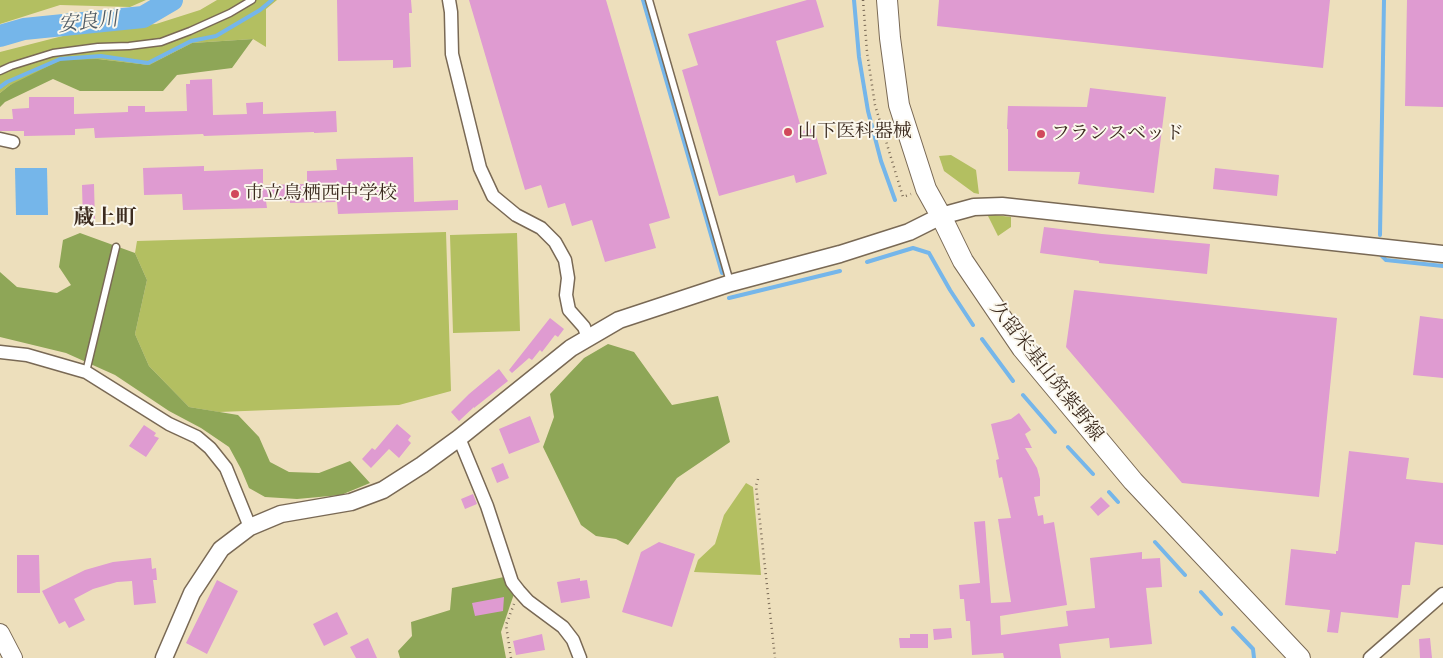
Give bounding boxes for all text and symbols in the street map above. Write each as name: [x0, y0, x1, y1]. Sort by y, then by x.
water label: 安良川: [57, 8, 119, 38]
place label: 山下医科器械: [798, 121, 912, 143]
place label: フランスベッド: [1051, 123, 1184, 145]
marker: 山下医科器械: [782, 126, 794, 138]
marker: フランスベッド: [1035, 128, 1047, 140]
place label: 市立鳥栖西中学校: [245, 183, 397, 205]
marker: 市立鳥栖西中学校: [229, 188, 241, 200]
district label: 蔵上町: [74, 206, 136, 232]
street label: 久留米基山筑紫野線: [984, 298, 1108, 446]

